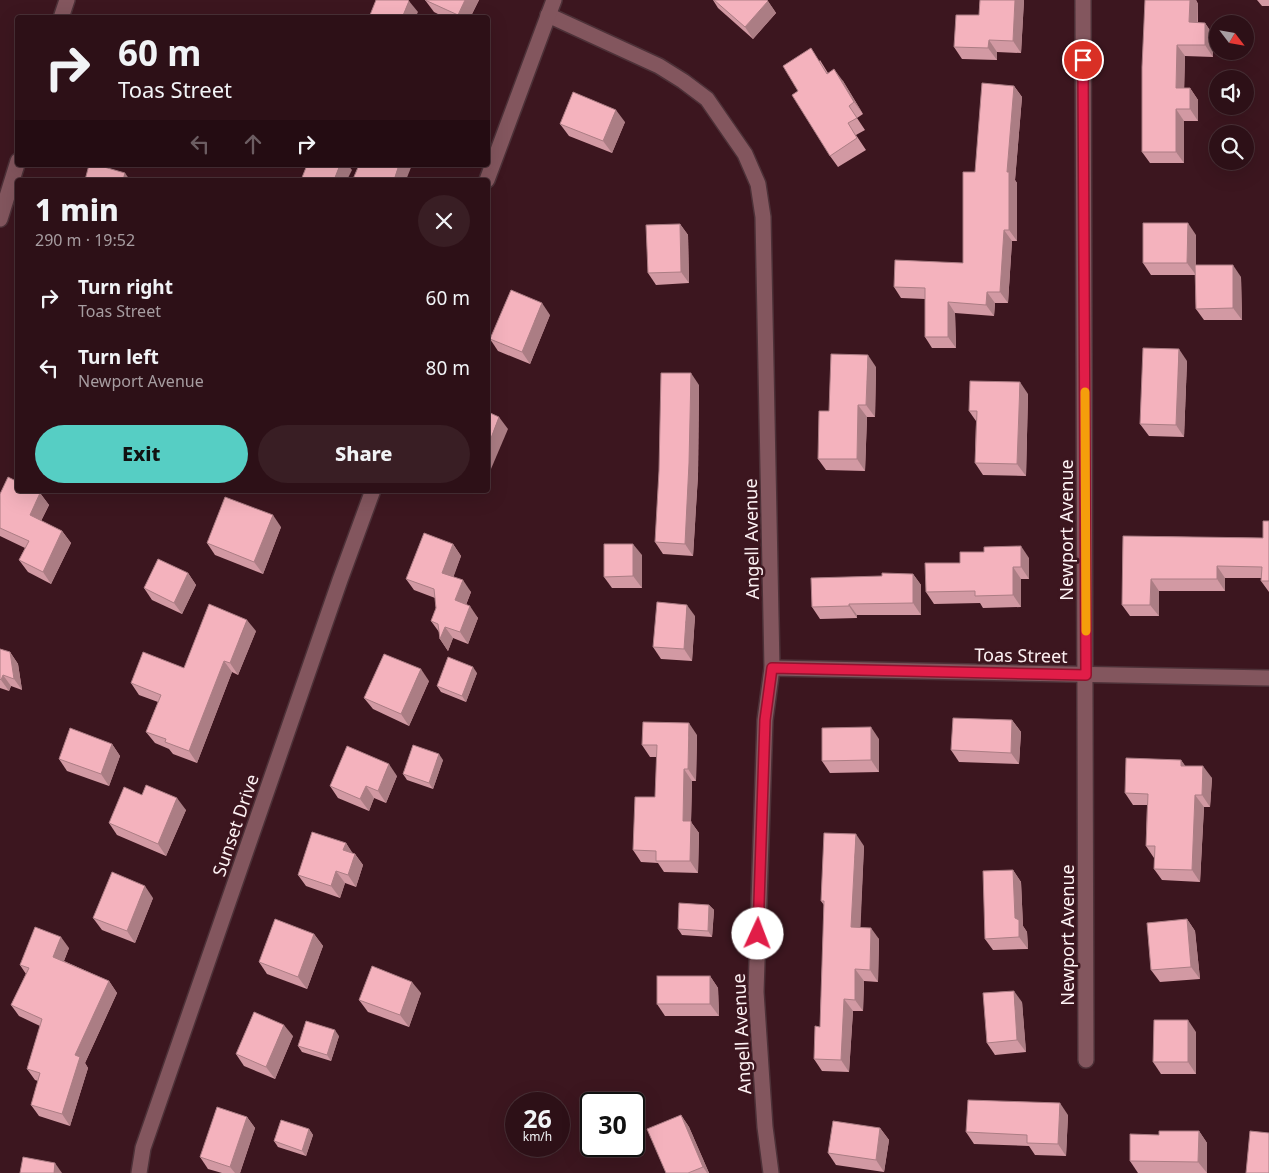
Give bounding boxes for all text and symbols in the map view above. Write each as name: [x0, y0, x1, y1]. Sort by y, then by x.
north arrow: [1209, 15, 1254, 60]
map controls: [1209, 15, 1254, 170]
text: 60 m: [118, 29, 201, 76]
icon: right: [35, 35, 100, 100]
pin: [1062, 39, 1104, 81]
icon: arrive: [1069, 46, 1097, 74]
button: sound: [1209, 70, 1254, 115]
text: Toas Street: [118, 74, 232, 104]
button: search: [1209, 125, 1254, 170]
icon: left: [186, 130, 214, 158]
icon: ahead: [239, 130, 267, 158]
icon: right: [292, 130, 320, 158]
text: 1 min: [35, 189, 119, 230]
button: close: [418, 195, 470, 247]
text: 290 m · 19:52: [35, 229, 135, 251]
text: Turn right: [78, 274, 173, 300]
icon: right: [35, 284, 63, 312]
text: 60 m: [426, 285, 470, 311]
text: Toas Street: [78, 300, 161, 322]
text: Turn left: [78, 344, 159, 370]
icon: left: [35, 354, 63, 382]
text: 80 m: [426, 355, 470, 381]
text: Newport Avenue: [78, 370, 204, 392]
button: Exit: [35, 425, 248, 483]
button: Share: [258, 425, 470, 483]
street label: Newport Avenue: [1054, 459, 1078, 601]
street label: Angell Avenue: [738, 478, 764, 600]
street label: Toas Street: [974, 642, 1068, 668]
street label: Sunset Drive: [206, 771, 264, 879]
street label: Newport Avenue: [1055, 864, 1079, 1006]
position arrow: [731, 907, 783, 959]
street label: Angell Avenue: [726, 973, 756, 1095]
speed limit sign: 30: [580, 1092, 645, 1157]
text: 26: [523, 1101, 552, 1135]
text: km/h: [523, 1128, 552, 1145]

